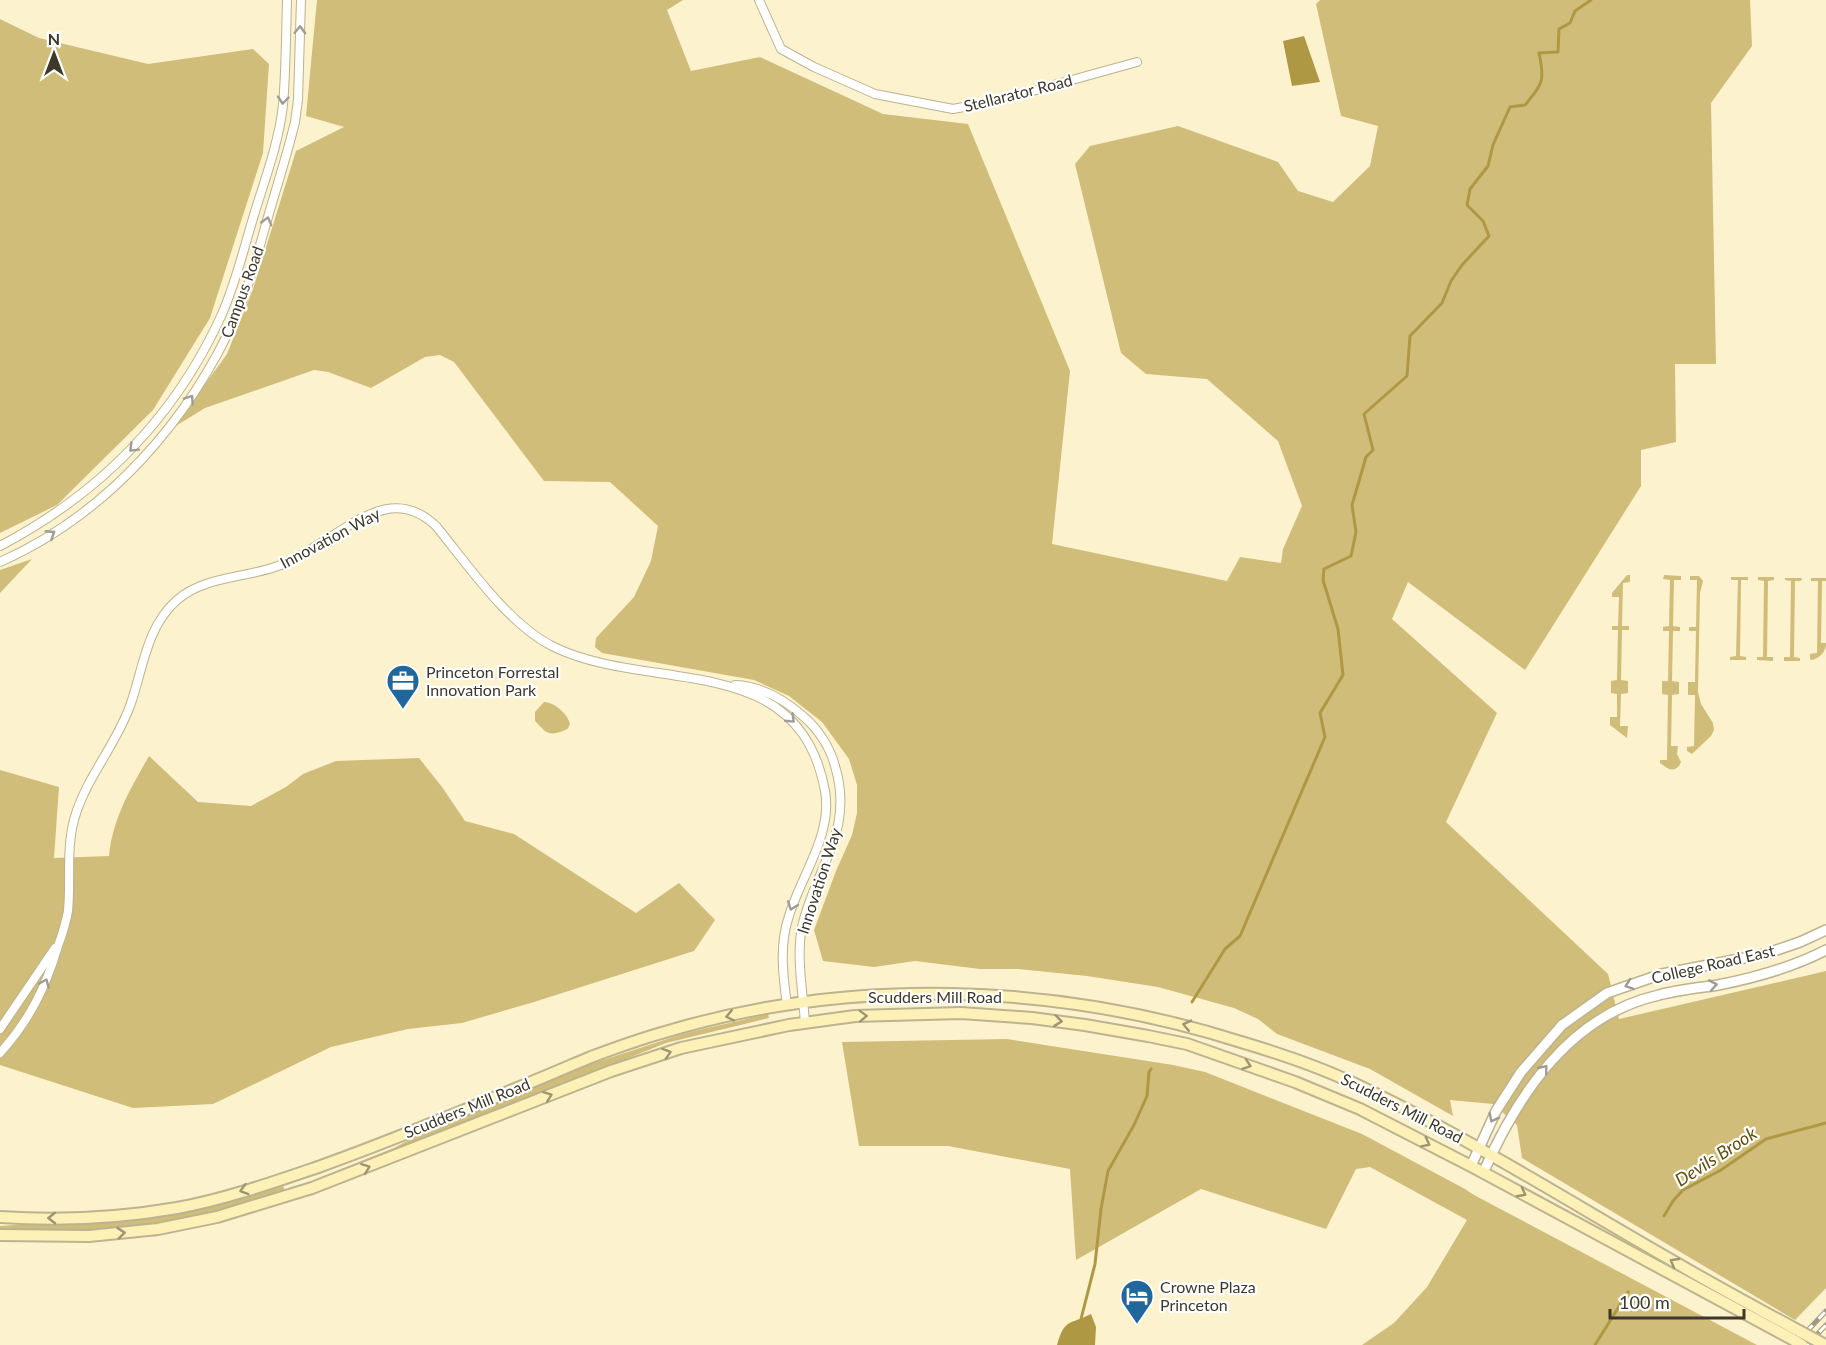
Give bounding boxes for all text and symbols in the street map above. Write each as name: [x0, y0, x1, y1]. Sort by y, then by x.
north arrow: [24, 24, 84, 84]
one-way arrow: [294, 26, 307, 35]
text: N: [48, 29, 60, 48]
street label: Stellarator Road: [962, 70, 1074, 115]
one-way arrow: [276, 96, 289, 105]
one-way arrow: [260, 216, 272, 227]
street label: Campus Road: [216, 243, 267, 340]
one-way arrow: [183, 394, 194, 405]
one-way arrow: [129, 440, 140, 451]
street label: Innovation Way: [277, 503, 384, 572]
one-way arrow: [45, 529, 55, 541]
place label: Princeton Forrestal Innovation Park: [426, 662, 559, 699]
office icon: Princeton Forrestal Innovation Park: [385, 663, 421, 710]
one-way arrow: [784, 712, 795, 723]
street label: Innovation Way: [792, 825, 845, 936]
one-way arrow: [787, 900, 800, 911]
street label: College Road East: [1650, 940, 1777, 987]
one-way arrow: [38, 978, 50, 989]
one-way arrow: [1624, 978, 1635, 991]
one-way arrow: [1708, 979, 1718, 992]
street label: Scudders Mill Road: [868, 987, 1002, 1006]
one-way arrow: [725, 1009, 735, 1022]
one-way arrow: [859, 1009, 868, 1022]
one-way arrow: [1053, 1014, 1062, 1027]
one-way arrow: [1182, 1019, 1192, 1032]
one-way arrow: [661, 1048, 672, 1060]
one-way arrow: [1241, 1057, 1252, 1070]
one-way arrow: [1537, 1065, 1548, 1076]
street label: Scudders Mill Road: [1338, 1069, 1466, 1146]
street label: Scudders Mill Road: [401, 1074, 533, 1141]
one-way arrow: [542, 1091, 553, 1103]
one-way arrow: [1489, 1112, 1500, 1122]
water label: Devils Brook: [1670, 1121, 1761, 1191]
one-way arrow: [1419, 1136, 1430, 1147]
one-way arrow: [361, 1162, 371, 1175]
one-way arrow: [240, 1183, 250, 1196]
one-way arrow: [1516, 1186, 1527, 1198]
one-way arrow: [48, 1212, 57, 1224]
one-way arrow: [117, 1227, 126, 1240]
one-way arrow: [1670, 1258, 1681, 1269]
place label: Crowne Plaza Princeton: [1160, 1277, 1256, 1314]
hotel icon: Crowne Plaza Princeton: [1119, 1278, 1155, 1325]
scale bar: [1610, 1282, 1744, 1320]
text: 100 m: [1619, 1291, 1670, 1313]

